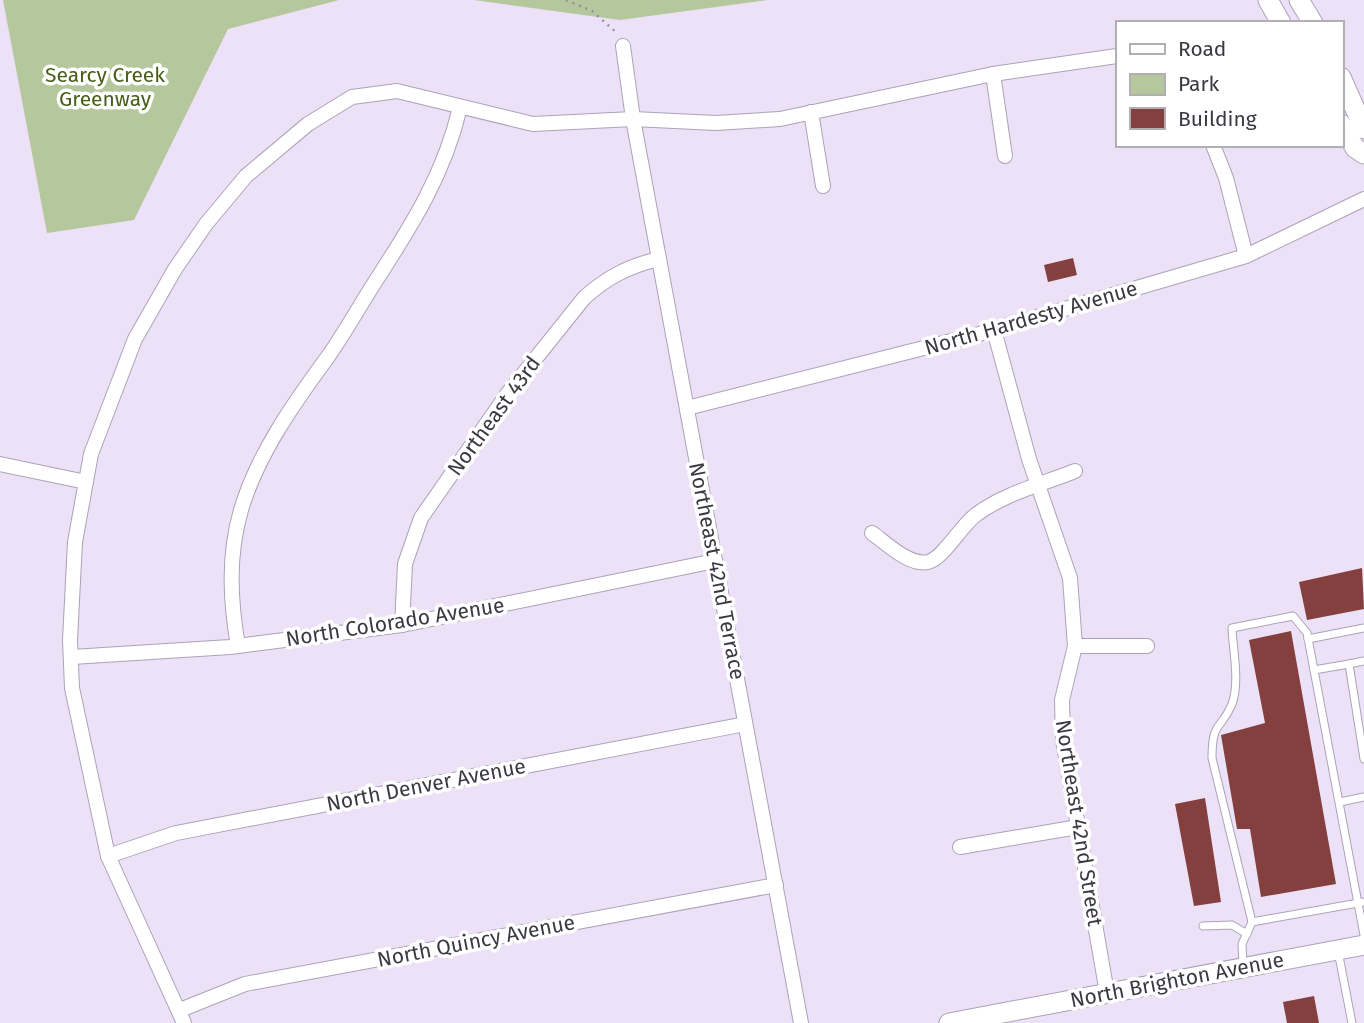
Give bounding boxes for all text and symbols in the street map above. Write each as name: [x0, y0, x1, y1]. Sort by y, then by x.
legend: [1116, 21, 1343, 147]
text: Road: [1178, 36, 1226, 62]
park label: Searcy Creek Greenway: [45, 62, 165, 112]
text: Park: [1178, 71, 1220, 97]
text: Building: [1178, 106, 1257, 132]
street label: North Hardesty Avenue: [922, 275, 1140, 361]
street label: Northeast 43rd: [442, 351, 546, 481]
street label: Northeast 42nd Terrace: [683, 460, 751, 682]
street label: North Colorado Avenue: [284, 592, 506, 652]
street label: Northeast 42nd Street: [1050, 718, 1108, 928]
street label: North Denver Avenue: [324, 753, 528, 817]
street label: North Quincy Avenue: [375, 909, 577, 973]
street label: North Brighton Avenue: [1068, 947, 1286, 1013]

